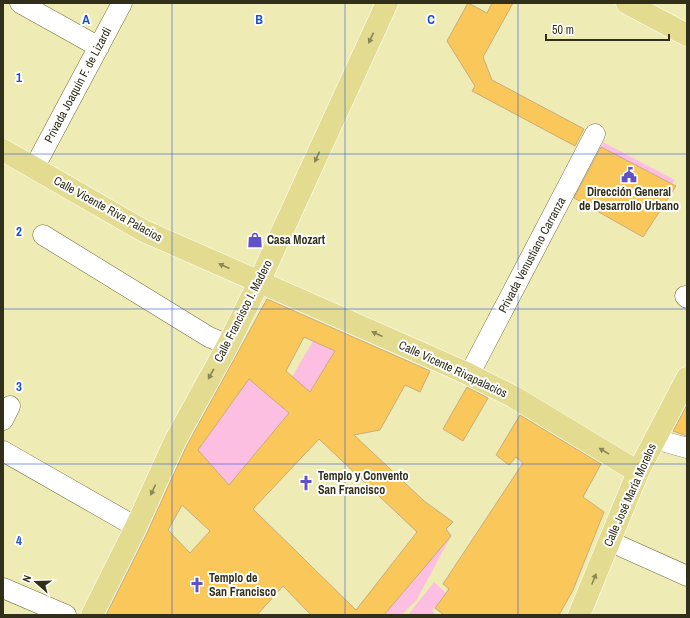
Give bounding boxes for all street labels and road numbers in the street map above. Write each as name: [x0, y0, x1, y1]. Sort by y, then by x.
street label: Privada Joaquín F. de Lizardi: [41, 24, 115, 146]
street label: Calle Vicente Riva Palacios: [51, 172, 165, 246]
street label: Privada Venustiano Carranza: [495, 194, 570, 316]
street label: Calle Francisco I. Madero: [210, 257, 276, 365]
street label: Calle Vicente Rivapalacios: [396, 337, 510, 401]
street label: Calle José María Morelos: [600, 441, 660, 549]

